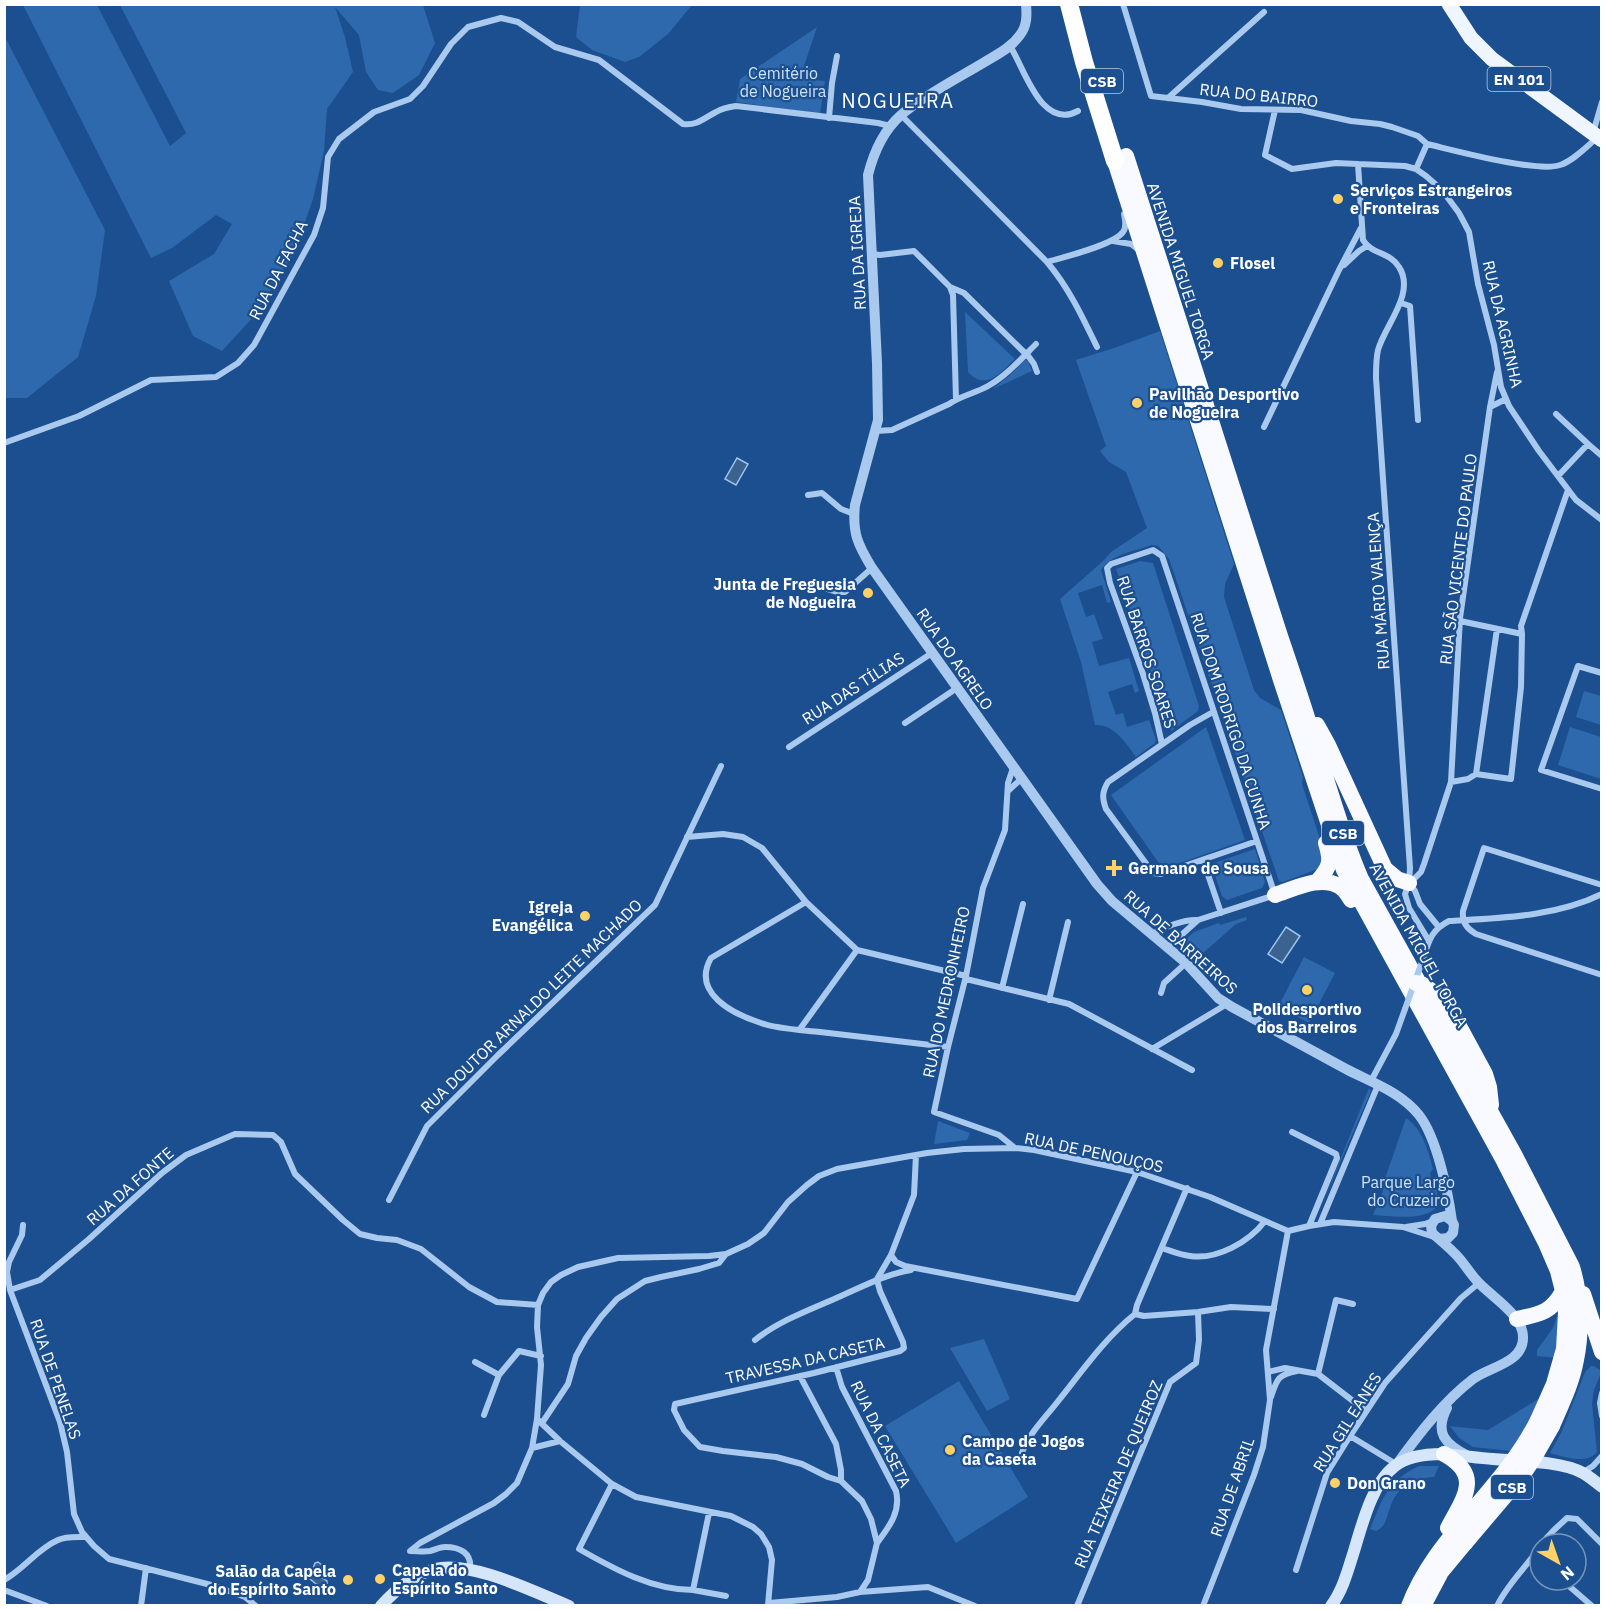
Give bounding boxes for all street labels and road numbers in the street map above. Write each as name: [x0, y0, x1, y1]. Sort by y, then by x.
road number: EN 101: [1488, 67, 1550, 91]
road number: CSB: [1081, 69, 1123, 93]
street label: RUA DO BAIRRO: [1199, 79, 1319, 111]
street label: AVENIDA MIGUEL TORGA: [1143, 180, 1219, 362]
street label: RUA DA IGREJA: [844, 195, 870, 311]
street label: RUA DA FACHA: [244, 217, 312, 323]
street label: RUA DA AGRINHA: [1479, 258, 1527, 390]
street label: RUA SÃO VICENTE DO PAULO: [1435, 452, 1481, 666]
street label: RUA MÁRIO VALENÇA: [1362, 512, 1393, 671]
street label: RUA BARROS SOARES: [1113, 573, 1181, 731]
street label: RUA DO AGRELO: [912, 604, 998, 714]
street label: RUA DOM RODRIGO DA CUNHA: [1186, 610, 1276, 832]
street label: RUA DAS TÍLIAS: [798, 647, 908, 729]
road number: CSB: [1322, 821, 1364, 845]
street label: AVENIDA MIGUEL TORGA: [1365, 859, 1473, 1031]
street label: RUA DE BARREIROS: [1120, 886, 1242, 998]
street label: RUA DOUTOR ARNALDO LEITE MACHADO: [416, 895, 646, 1117]
street label: RUA DO MEDRONHEIRO: [918, 904, 974, 1080]
street label: RUA DE PENOUÇOS: [1023, 1128, 1165, 1176]
street label: RUA DA FONTE: [82, 1143, 178, 1229]
street label: RUA DE PENELAS: [26, 1316, 86, 1442]
street label: TRAVESSA DA CASETA: [724, 1332, 886, 1388]
street label: RUA GIL EANES: [1308, 1369, 1386, 1475]
street label: RUA DA CASETA: [846, 1377, 916, 1491]
street label: RUA TEIXEIRA DE QUEIROZ: [1069, 1377, 1167, 1571]
street label: RUA DE ABRIL: [1206, 1435, 1258, 1539]
road number: CSB: [1491, 1475, 1533, 1499]

